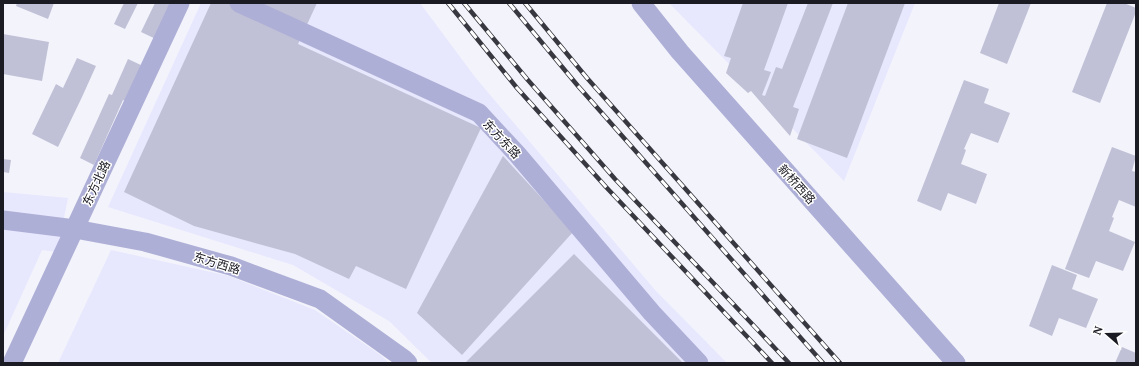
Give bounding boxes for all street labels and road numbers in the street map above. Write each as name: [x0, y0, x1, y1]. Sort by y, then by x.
street label: 东方东路: [480, 116, 524, 162]
street label: 东方北路: [79, 158, 113, 208]
street label: 新桥西路: [775, 161, 819, 207]
street label: 东方西路: [192, 249, 242, 277]

